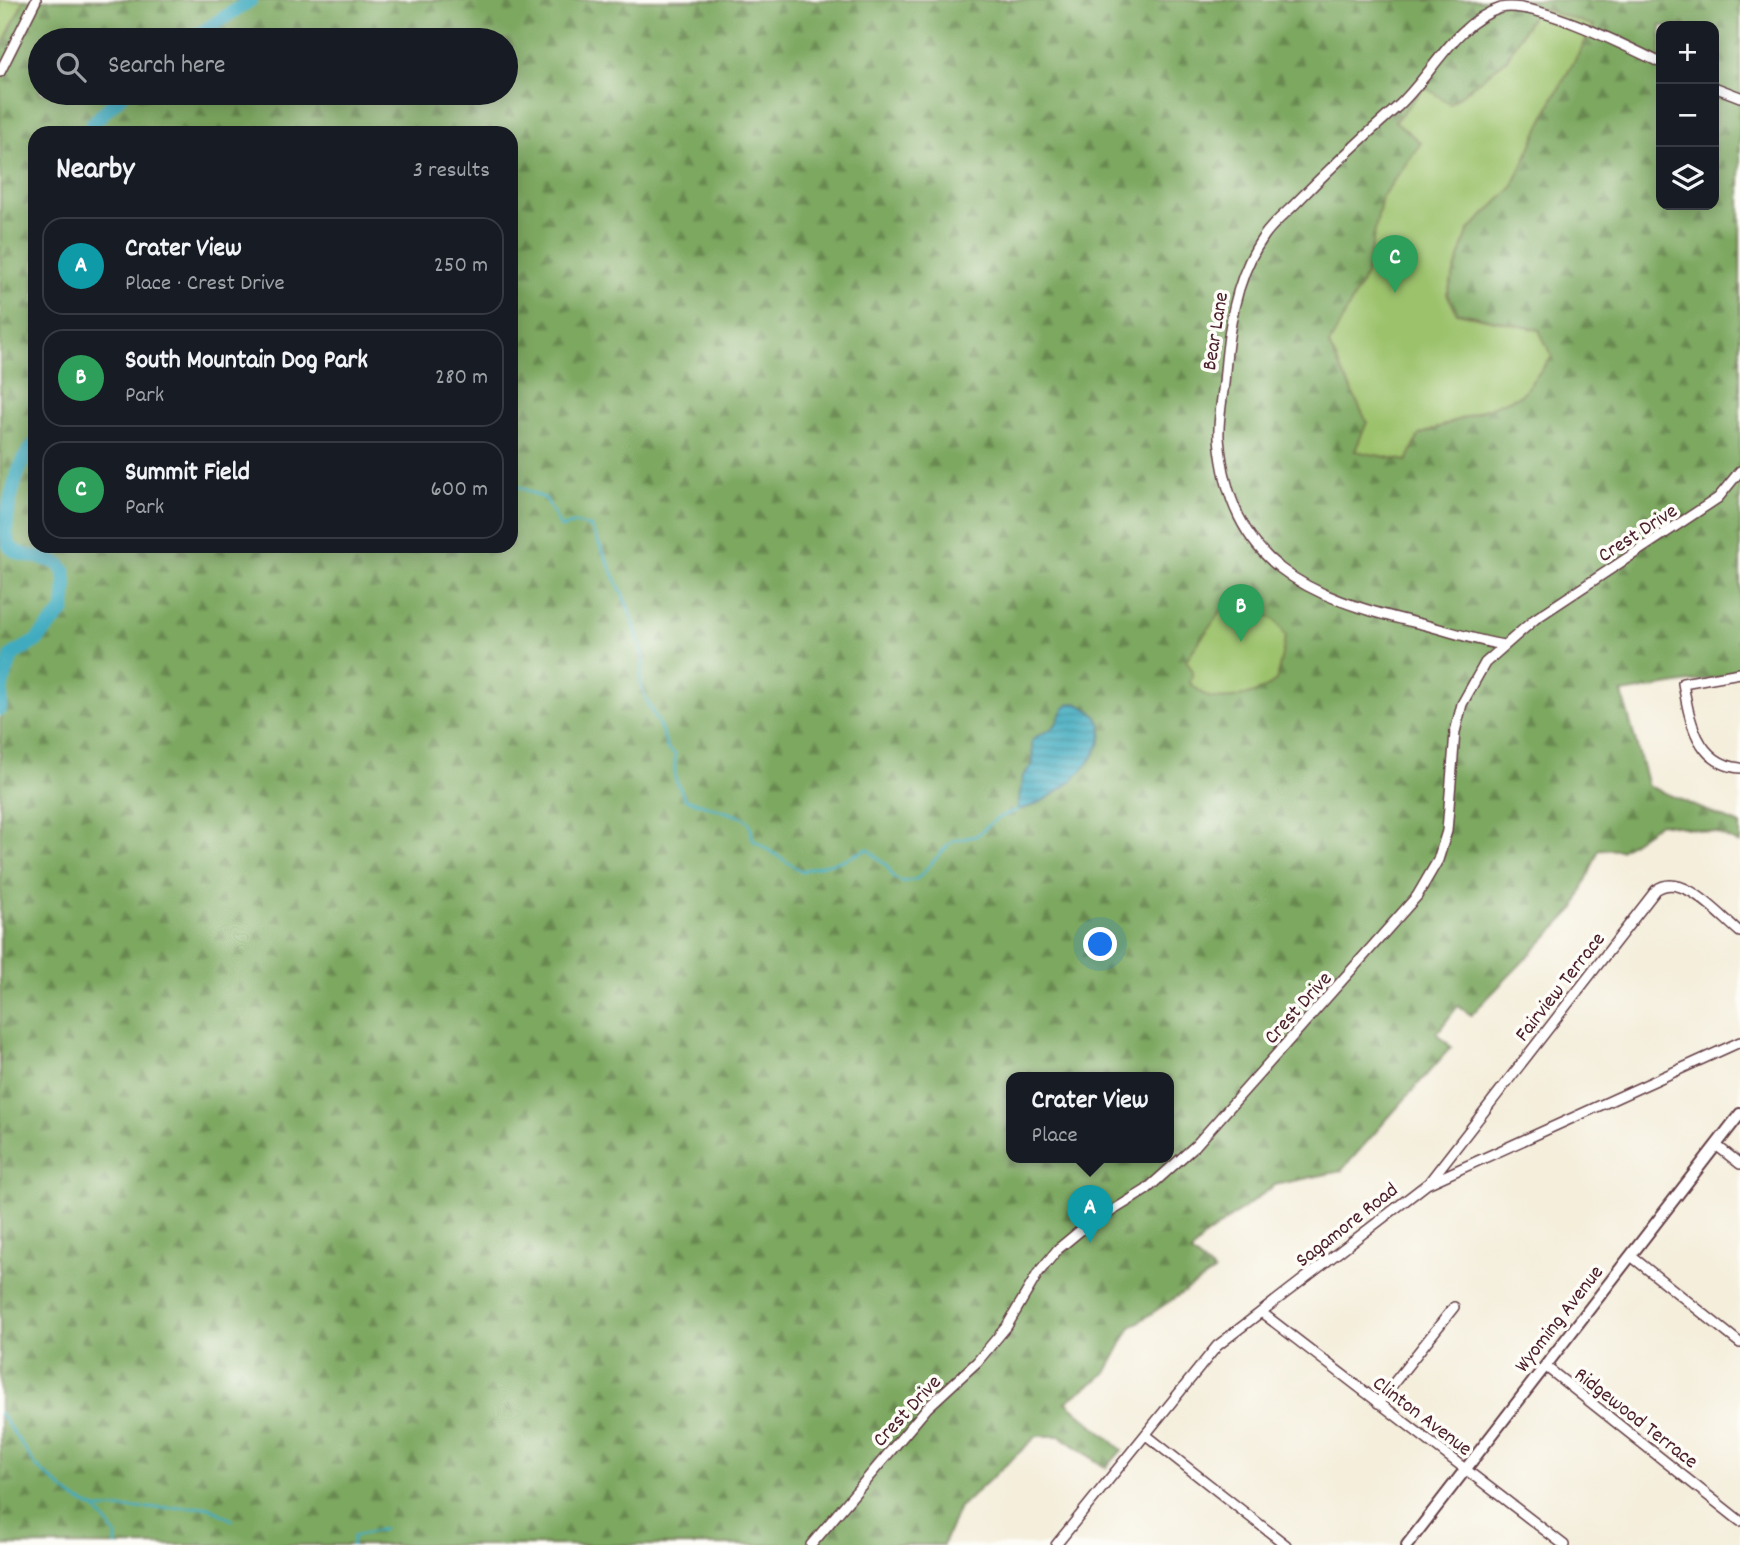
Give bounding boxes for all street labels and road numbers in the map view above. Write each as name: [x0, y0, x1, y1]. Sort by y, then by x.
street label: Bear Lane: [1196, 290, 1238, 373]
street label: Crest Drive: [1593, 498, 1684, 571]
street label: Fairview Terrace: [1509, 927, 1614, 1049]
street label: Crest Drive: [1258, 966, 1340, 1052]
street label: Sagamore Road: [1290, 1177, 1406, 1276]
street label: Wyoming Avenue: [1509, 1260, 1612, 1380]
street label: Ridgewood Terrace: [1567, 1361, 1703, 1477]
street label: Crest Drive: [867, 1369, 950, 1455]
street label: Clinton Avenue: [1365, 1370, 1477, 1465]

